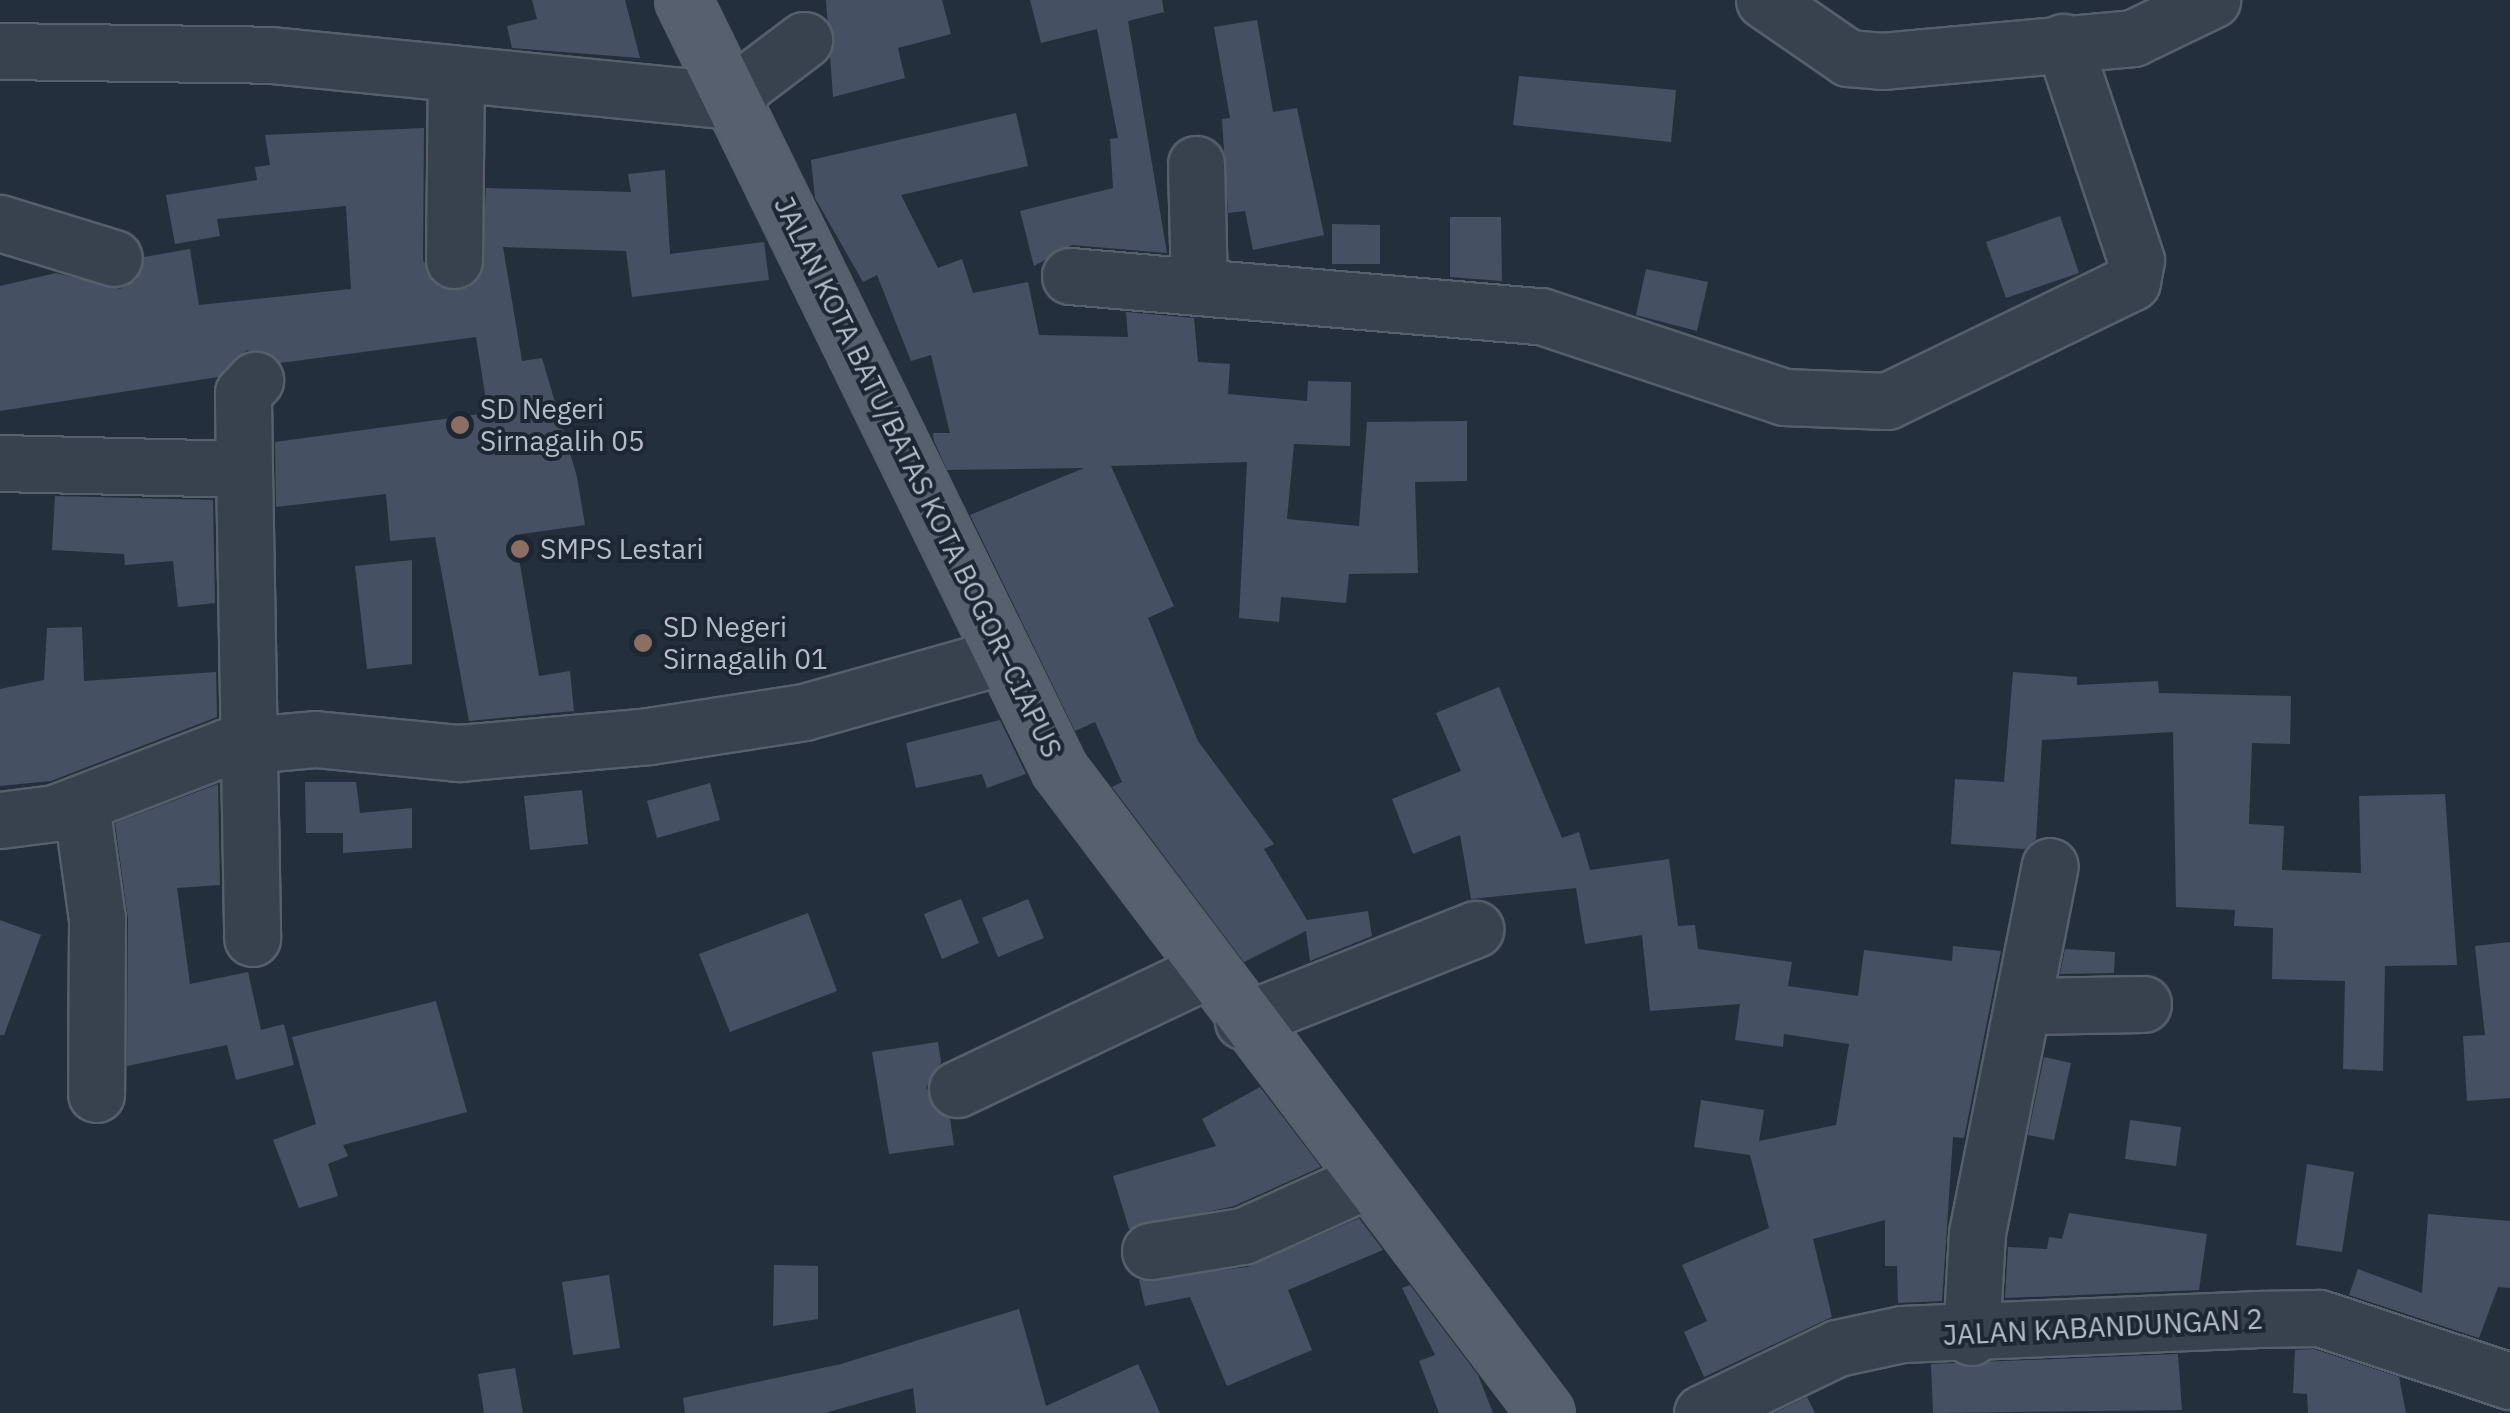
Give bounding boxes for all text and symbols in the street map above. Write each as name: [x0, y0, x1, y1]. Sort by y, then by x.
street label: JALAN KOTA BATU/BATAS KOTA BOGOR–CIAPUS: [767, 191, 1069, 763]
place label: SD Negeri Sirnagalih 05: [480, 392, 645, 458]
marker: SD Negeri Sirnagalih 05: [449, 414, 471, 436]
place label: SMPS Lestari: [540, 532, 703, 566]
marker: SMPS Lestari: [509, 538, 531, 560]
place label: SD Negeri Sirnagalih 01: [663, 610, 828, 676]
marker: SD Negeri Sirnagalih 01: [632, 632, 654, 654]
street label: JALAN KABANDUNGAN 2: [1942, 1302, 2264, 1352]

